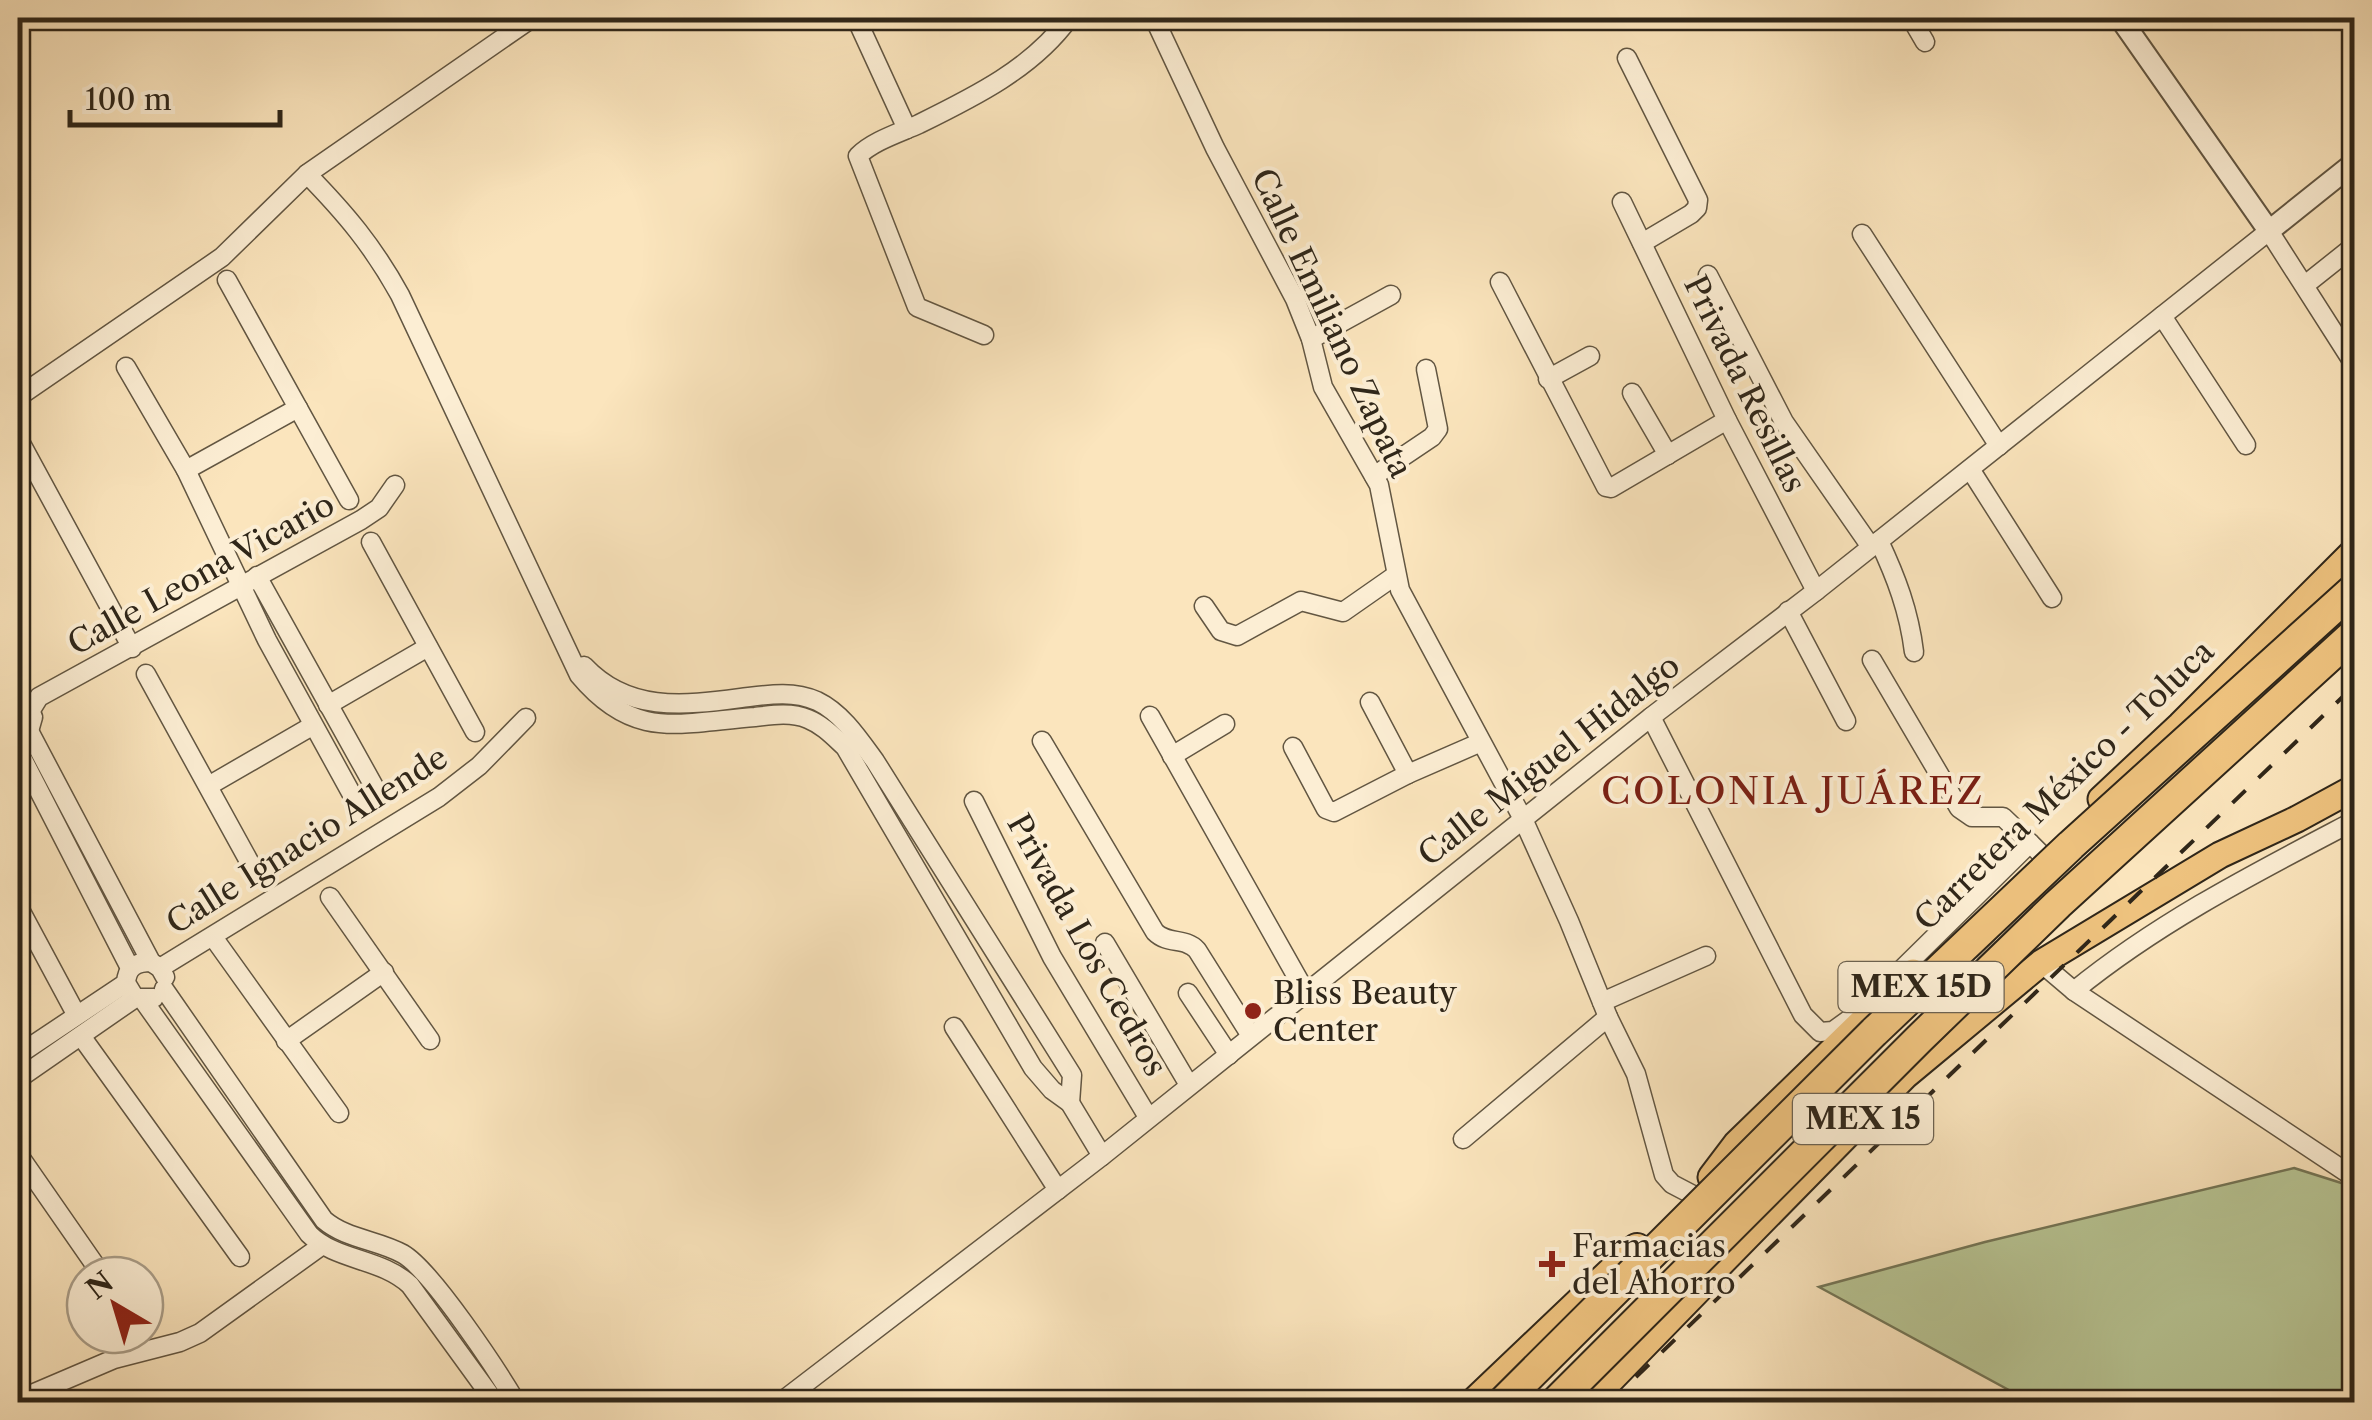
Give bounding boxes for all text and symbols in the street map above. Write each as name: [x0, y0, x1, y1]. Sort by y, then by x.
scale bar: [70, 65, 280, 127]
text: 100 m: [85, 81, 172, 118]
street label: Calle Emiliano Zapata: [1244, 162, 1421, 483]
street label: Privada Resillas: [1676, 269, 1815, 499]
street label: Calle Leona Vicario: [61, 484, 341, 663]
street label: Carretera México - Toluca: [1906, 631, 2221, 938]
street label: Calle Miguel Hidalgo: [1410, 645, 1687, 874]
street label: Calle Ignacio Allende: [159, 737, 454, 942]
district label: COLONIA JUÁREZ: [1601, 767, 1985, 814]
street label: Privada Los Cedros: [999, 807, 1176, 1083]
road number: MEX 15D: [1838, 962, 2004, 1012]
place label: Bliss Beauty Center: [1273, 973, 1458, 1049]
marker: Bliss Beauty Center: [1242, 1000, 1264, 1022]
road number: MEX 15: [1793, 1094, 1933, 1144]
place label: Farmacias del Ahorro: [1572, 1226, 1736, 1302]
marker: Farmacias del Ahorro: [1541, 1253, 1563, 1275]
north arrow: [65, 1255, 165, 1355]
text: N: [80, 1264, 120, 1306]

